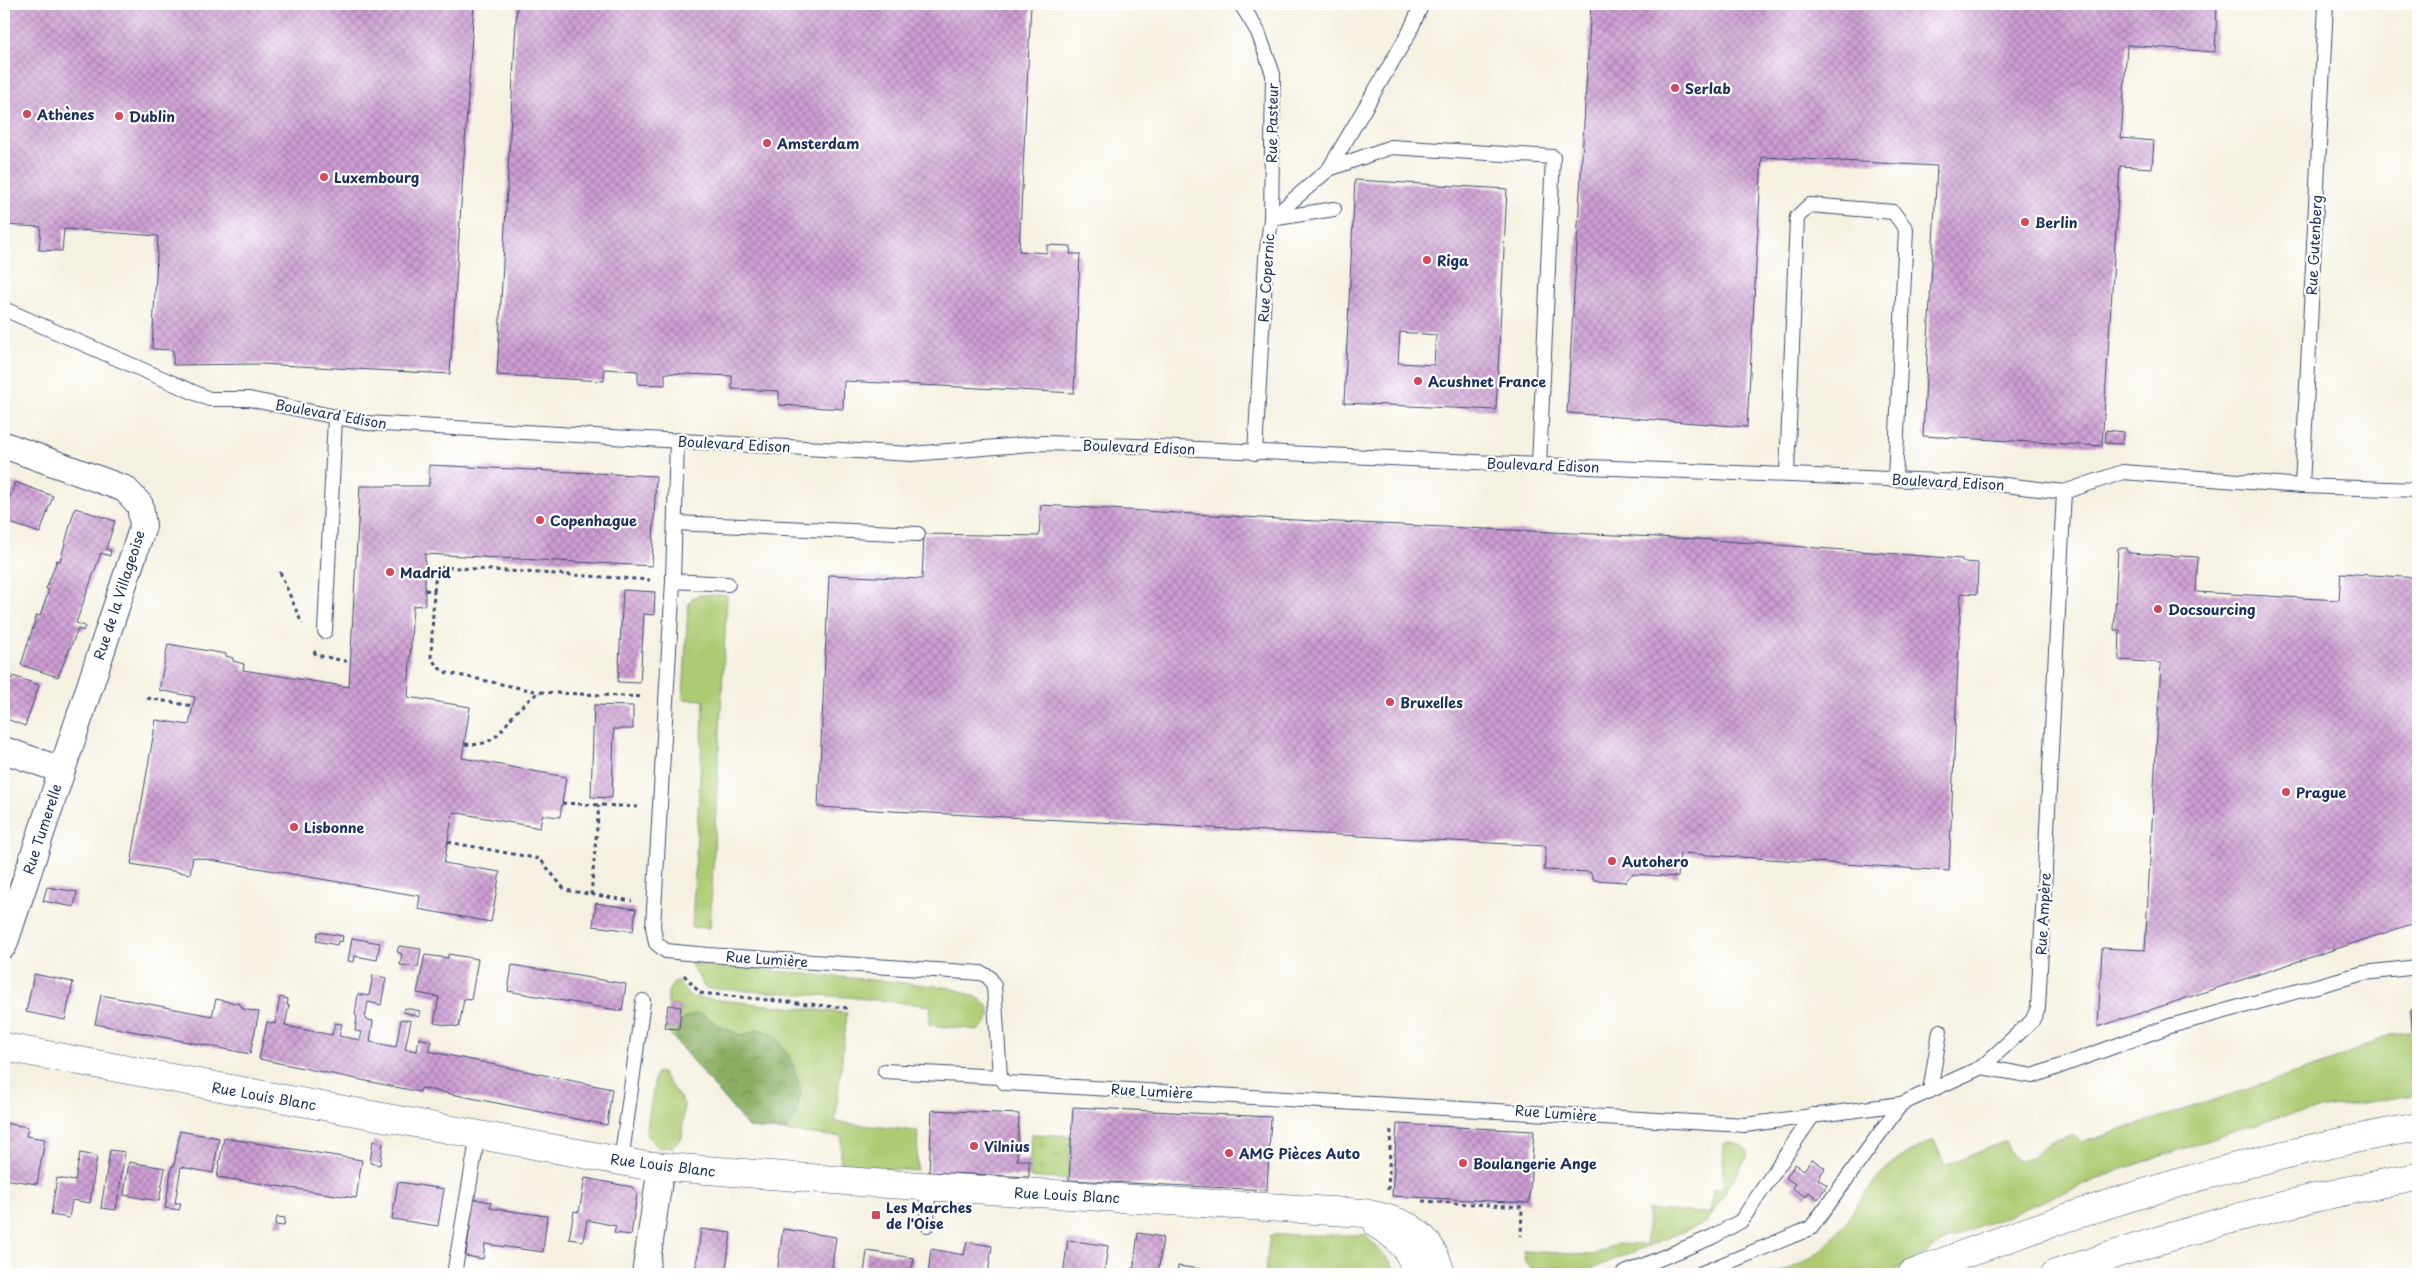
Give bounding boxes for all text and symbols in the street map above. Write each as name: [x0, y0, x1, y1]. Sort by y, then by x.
place label: Serlab: [1685, 78, 1731, 99]
street label: Rue Pasteur: [1261, 82, 1283, 163]
marker: Serlab: [1669, 82, 1681, 94]
place label: Athènes: [36, 104, 95, 125]
place label: Dublin: [129, 106, 175, 127]
marker: Athènes: [21, 108, 33, 120]
marker: Dublin: [113, 110, 125, 122]
place label: Amsterdam: [776, 133, 859, 154]
marker: Amsterdam: [761, 137, 773, 149]
place label: Luxembourg: [334, 167, 419, 188]
marker: Luxembourg: [318, 171, 330, 183]
street label: Rue Gutenberg: [2301, 194, 2327, 296]
place label: Berlin: [2035, 212, 2078, 233]
marker: Berlin: [2019, 216, 2031, 228]
street label: Rue Copernic: [1252, 233, 1280, 323]
place label: Riga: [1437, 250, 1469, 271]
marker: Riga: [1421, 254, 1433, 266]
place label: Acushnet France: [1428, 371, 1546, 392]
marker: Acushnet France: [1412, 375, 1424, 387]
street label: Boulevard Edison: [274, 394, 388, 434]
street label: Boulevard Edison: [677, 431, 791, 457]
street label: Boulevard Edison: [1082, 435, 1196, 459]
street label: Boulevard Edison: [1486, 453, 1600, 477]
street label: Boulevard Edison: [1891, 469, 2005, 495]
place label: Copenhague: [550, 510, 637, 531]
marker: Copenhague: [534, 514, 546, 526]
street label: Rue de la Villageoise: [88, 527, 150, 663]
place label: Madrid: [400, 562, 452, 583]
marker: Madrid: [384, 566, 396, 578]
place label: Docsourcing: [2168, 599, 2256, 620]
marker: Docsourcing: [2152, 603, 2164, 615]
place label: Bruxelles: [1400, 692, 1463, 713]
marker: Bruxelles: [1384, 696, 1396, 708]
street label: Rue Tumerelle: [17, 781, 67, 877]
place label: Prague: [2296, 782, 2347, 803]
marker: Prague: [2280, 786, 2292, 798]
place label: Lisbonne: [304, 817, 365, 838]
marker: Lisbonne: [288, 821, 300, 833]
place label: Autohero: [1622, 851, 1688, 872]
marker: Autohero: [1606, 855, 1618, 867]
street label: Rue Ampère: [2030, 872, 2056, 956]
street label: Rue Lumière: [725, 946, 809, 972]
street label: Rue Louis Blanc: [210, 1076, 318, 1116]
street label: Rue Lumière: [1110, 1078, 1194, 1104]
street label: Rue Lumière: [1514, 1100, 1598, 1126]
place label: Vilnius: [984, 1136, 1030, 1157]
marker: Vilnius: [968, 1140, 980, 1152]
place label: AMG Pièces Auto: [1238, 1143, 1360, 1164]
marker: AMG Pièces Auto: [1223, 1147, 1235, 1159]
street label: Rue Louis Blanc: [609, 1148, 717, 1182]
place label: Boulangerie Ange: [1473, 1153, 1597, 1174]
marker: Boulangerie Ange: [1457, 1157, 1469, 1169]
street label: Rue Louis Blanc: [1014, 1182, 1120, 1208]
place label: Les Marches de l'Oise: [886, 1197, 972, 1234]
marker: Les Marches de l'Oise: [870, 1209, 882, 1221]

